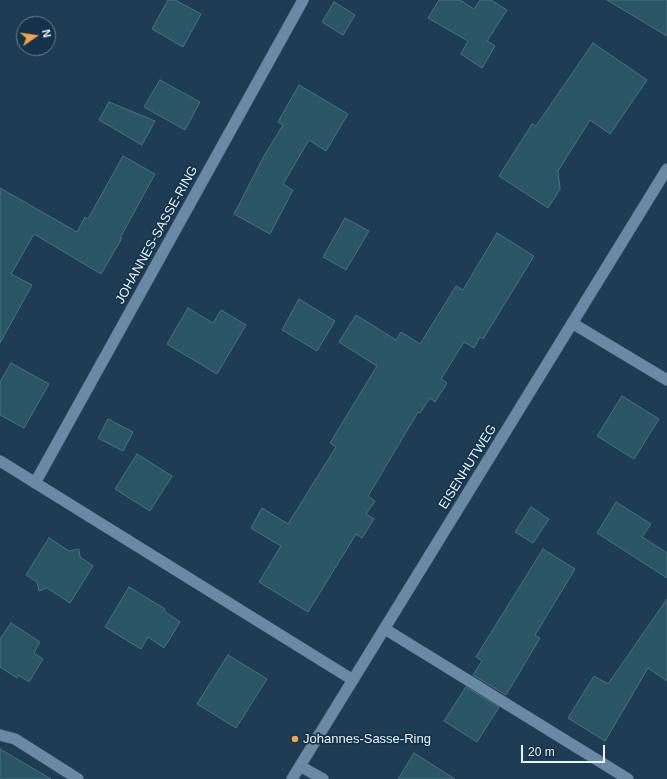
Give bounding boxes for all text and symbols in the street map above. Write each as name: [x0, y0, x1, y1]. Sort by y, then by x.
north arrow: [16, 16, 56, 56]
text: N: [40, 28, 53, 39]
street label: JOHANNES-SASSE-RING: [113, 163, 201, 307]
street label: EISENHUTWEG: [436, 422, 500, 512]
place label: Johannes-Sasse-Ring: [303, 731, 431, 747]
marker: Johannes-Sasse-Ring: [290, 734, 300, 744]
scale bar: [523, 737, 607, 763]
text: 20 m: [528, 745, 555, 759]

